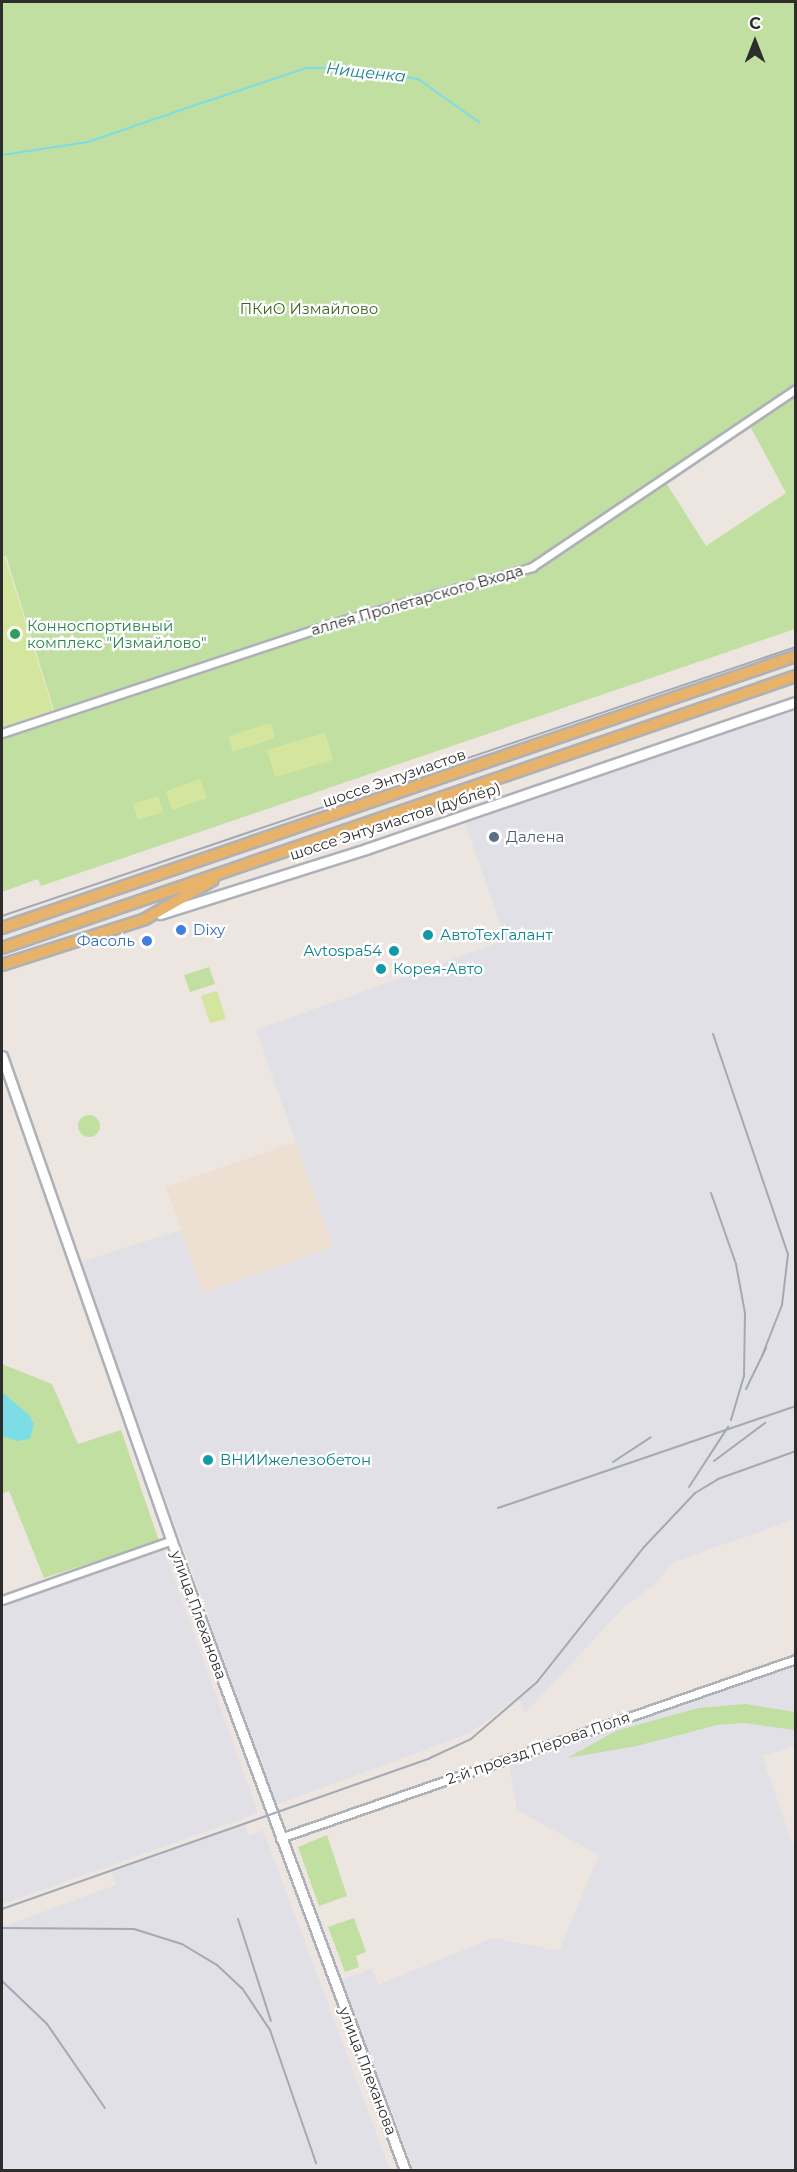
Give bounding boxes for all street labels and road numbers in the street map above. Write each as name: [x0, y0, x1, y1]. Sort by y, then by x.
street label: аллея Пролетарского Входа: [309, 561, 525, 639]
street label: шоссе Энтузиастов: [320, 745, 468, 811]
street label: шоссе Энтузиастов (дублёр): [287, 778, 503, 864]
street label: улица Плеханова: [167, 1548, 231, 1682]
street label: 2-й проезд Перова Поля: [444, 1708, 632, 1788]
street label: улица Плеханова: [335, 2004, 401, 2138]

